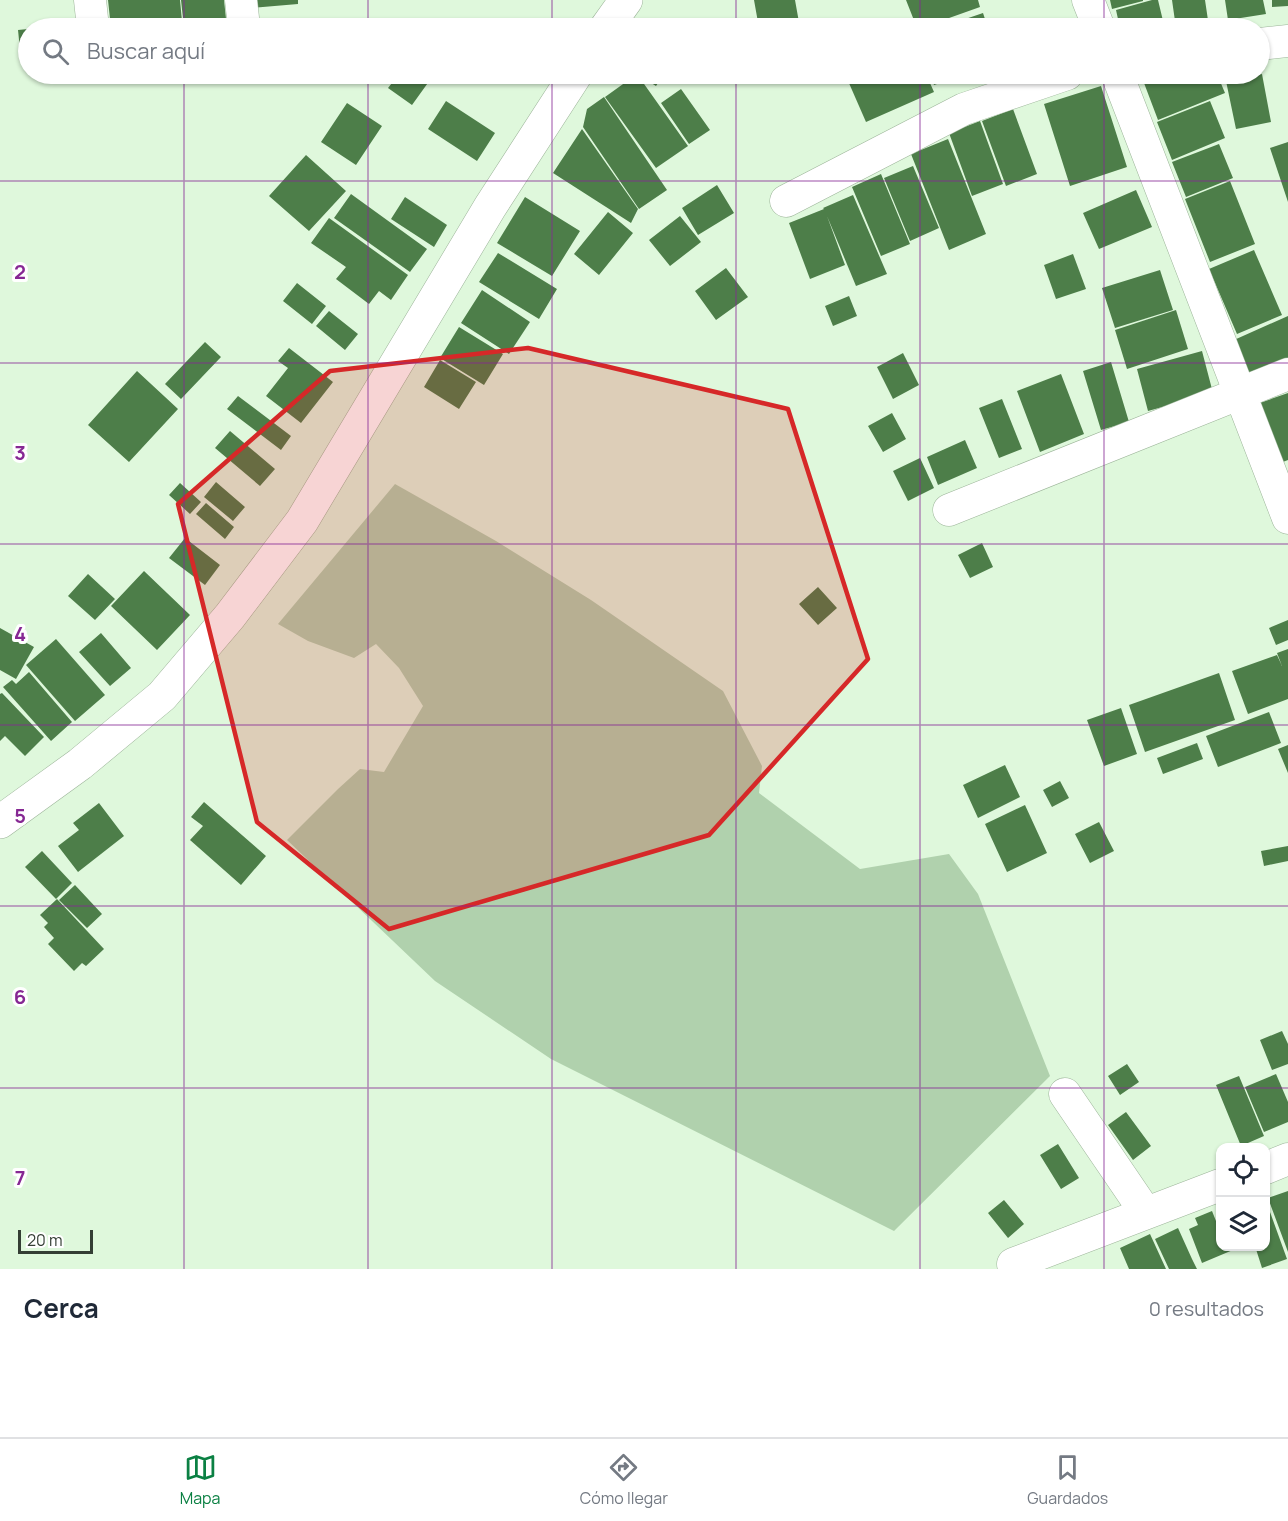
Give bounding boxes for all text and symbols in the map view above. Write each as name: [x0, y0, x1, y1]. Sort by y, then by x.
search box: [18, 18, 1270, 84]
icon: search: [39, 35, 72, 68]
text: Buscar aquí: [87, 36, 205, 66]
text: 2: [14, 258, 26, 285]
text: 3: [14, 439, 26, 466]
text: 4: [14, 620, 26, 647]
text: 5: [14, 802, 26, 829]
text: 6: [14, 983, 26, 1010]
map controls: [1216, 1143, 1270, 1251]
button: locate: [1216, 1143, 1270, 1197]
text: 7: [15, 1164, 25, 1191]
button: layers: [1216, 1197, 1270, 1251]
scale bar: [18, 1227, 93, 1254]
text: 20 m: [27, 1229, 63, 1251]
text: Cerca: [24, 1290, 99, 1326]
text: 0 resultados: [1149, 1295, 1264, 1322]
tab: Mapa: [180, 1451, 220, 1509]
tab: Cómo llegar: [580, 1451, 668, 1509]
tab: Guardados: [1027, 1451, 1108, 1509]

